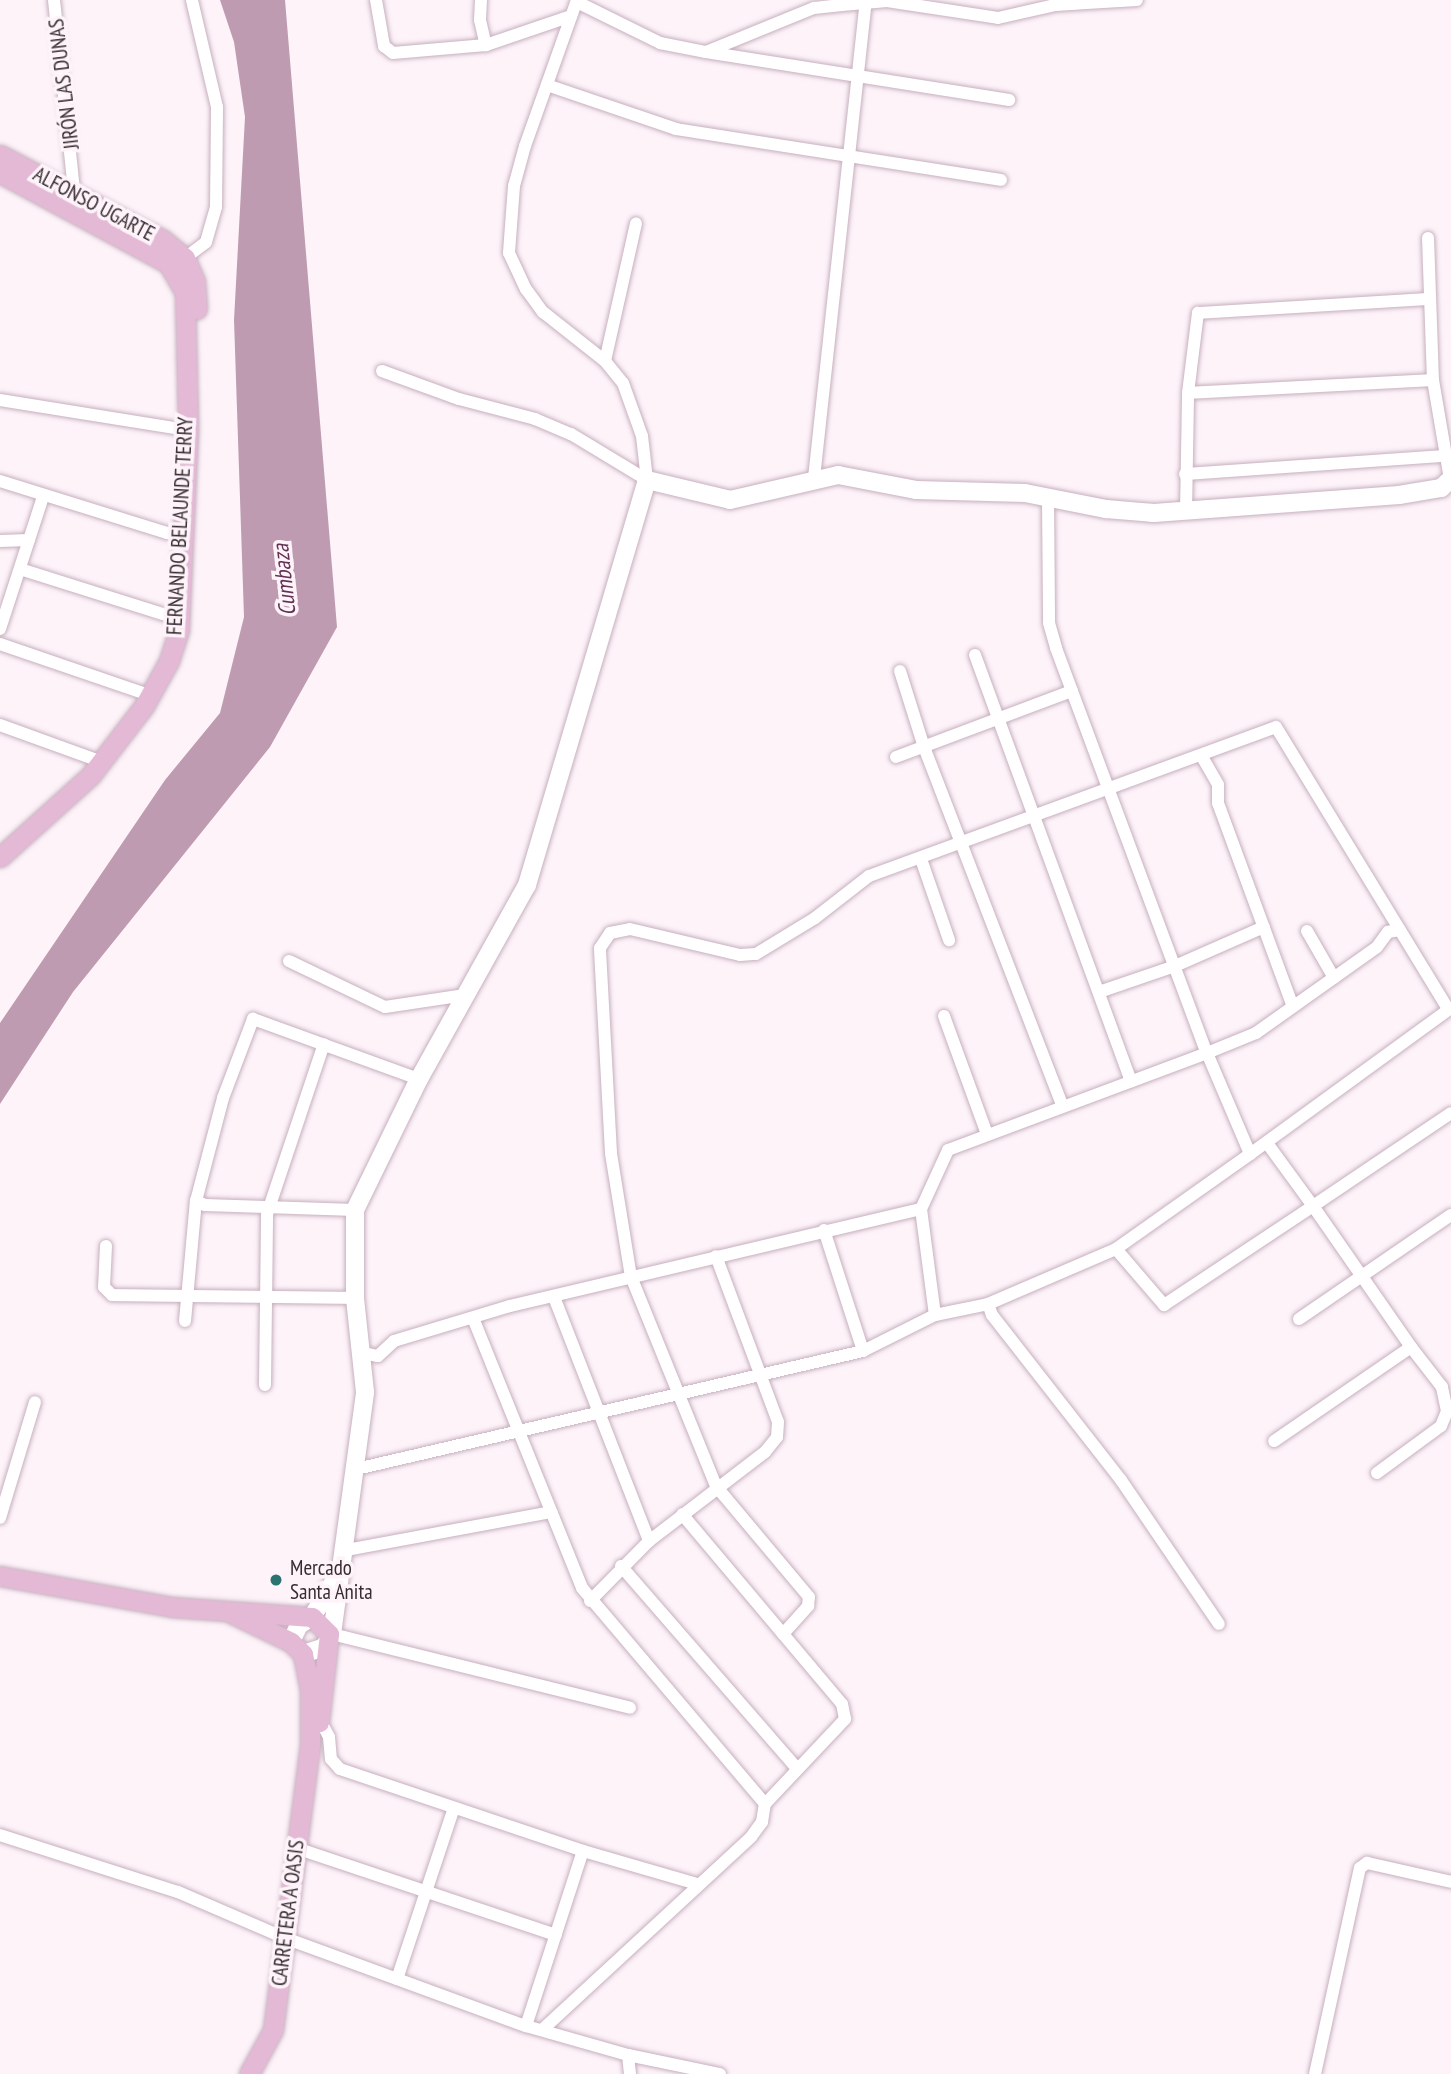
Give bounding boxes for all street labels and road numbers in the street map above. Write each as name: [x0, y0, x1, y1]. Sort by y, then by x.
street label: JIRÓN LAS DUNAS: [44, 17, 84, 151]
street label: ALFONSO UGARTE: [29, 161, 159, 247]
street label: FERNANDO BELAUNDE TERRY: [162, 416, 198, 636]
street label: CARRETERA A OASIS: [266, 1838, 310, 1988]

